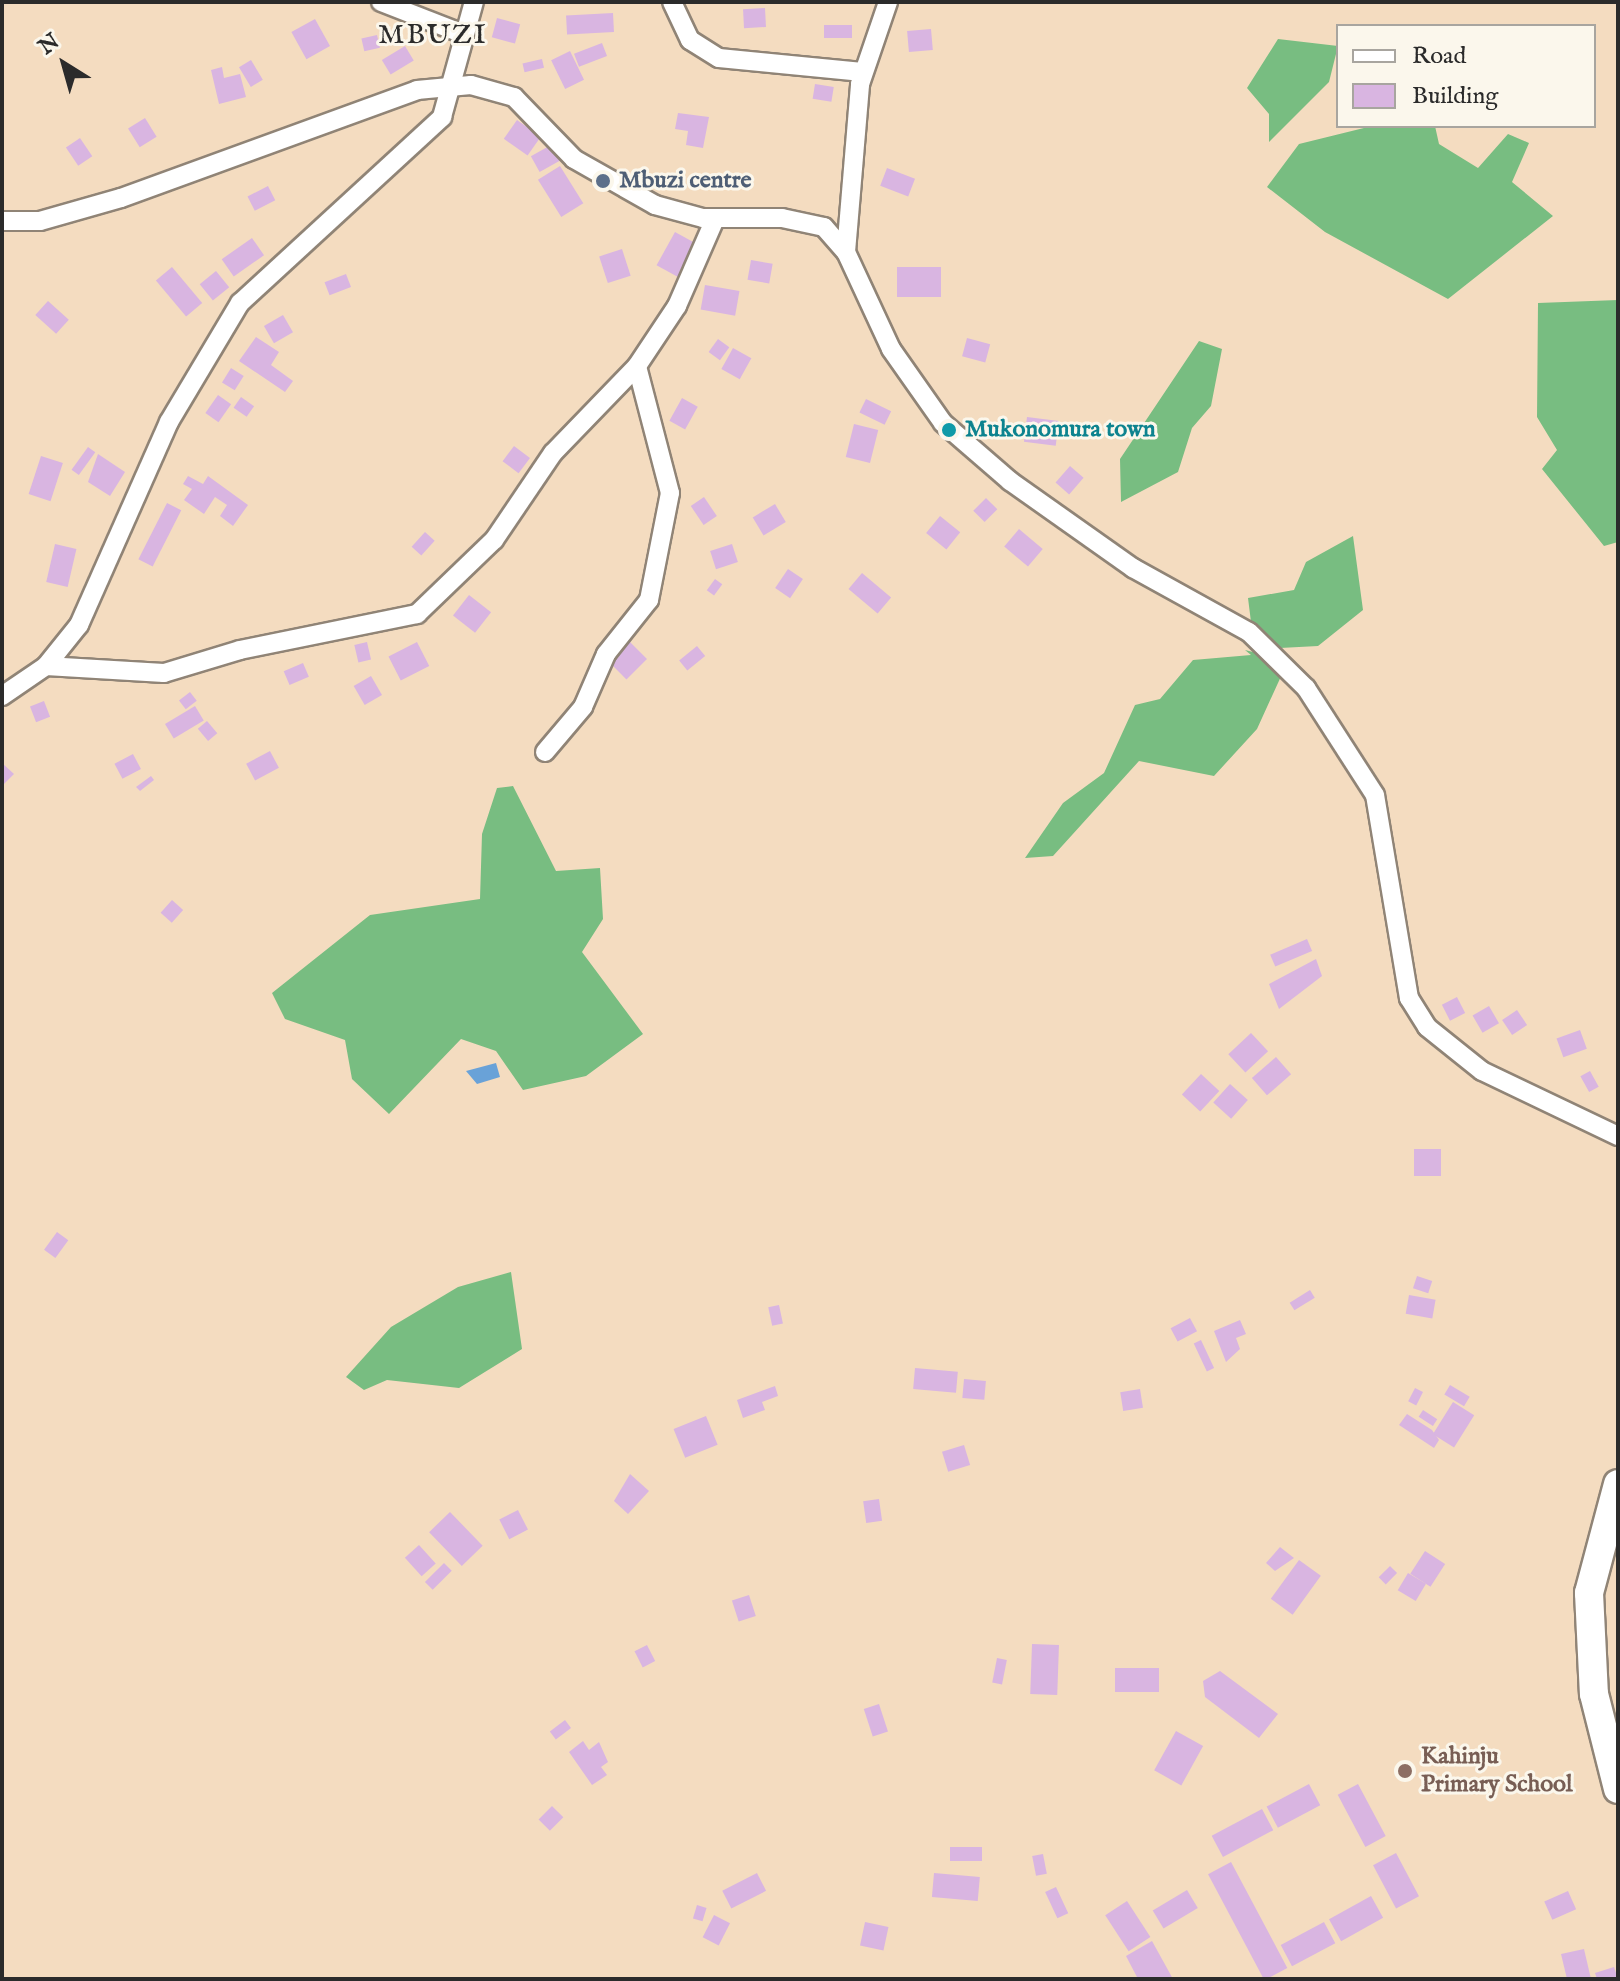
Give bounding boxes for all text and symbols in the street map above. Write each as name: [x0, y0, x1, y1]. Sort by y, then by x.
district label: MBUZI: [378, 19, 488, 53]
north arrow: [24, 24, 104, 104]
legend: [1336, 24, 1596, 128]
text: N: [34, 28, 66, 62]
text: Road: [1412, 41, 1466, 72]
text: Building: [1412, 81, 1498, 112]
place label: Mbuzi centre: [619, 167, 752, 195]
marker: Mbuzi centre: [594, 172, 612, 190]
place label: Mukonomura town: [965, 416, 1156, 444]
marker: Mukonomura town: [940, 421, 958, 439]
place label: Kahinju Primary School: [1421, 1743, 1573, 1799]
marker: Kahinju Primary School: [1396, 1762, 1414, 1780]

